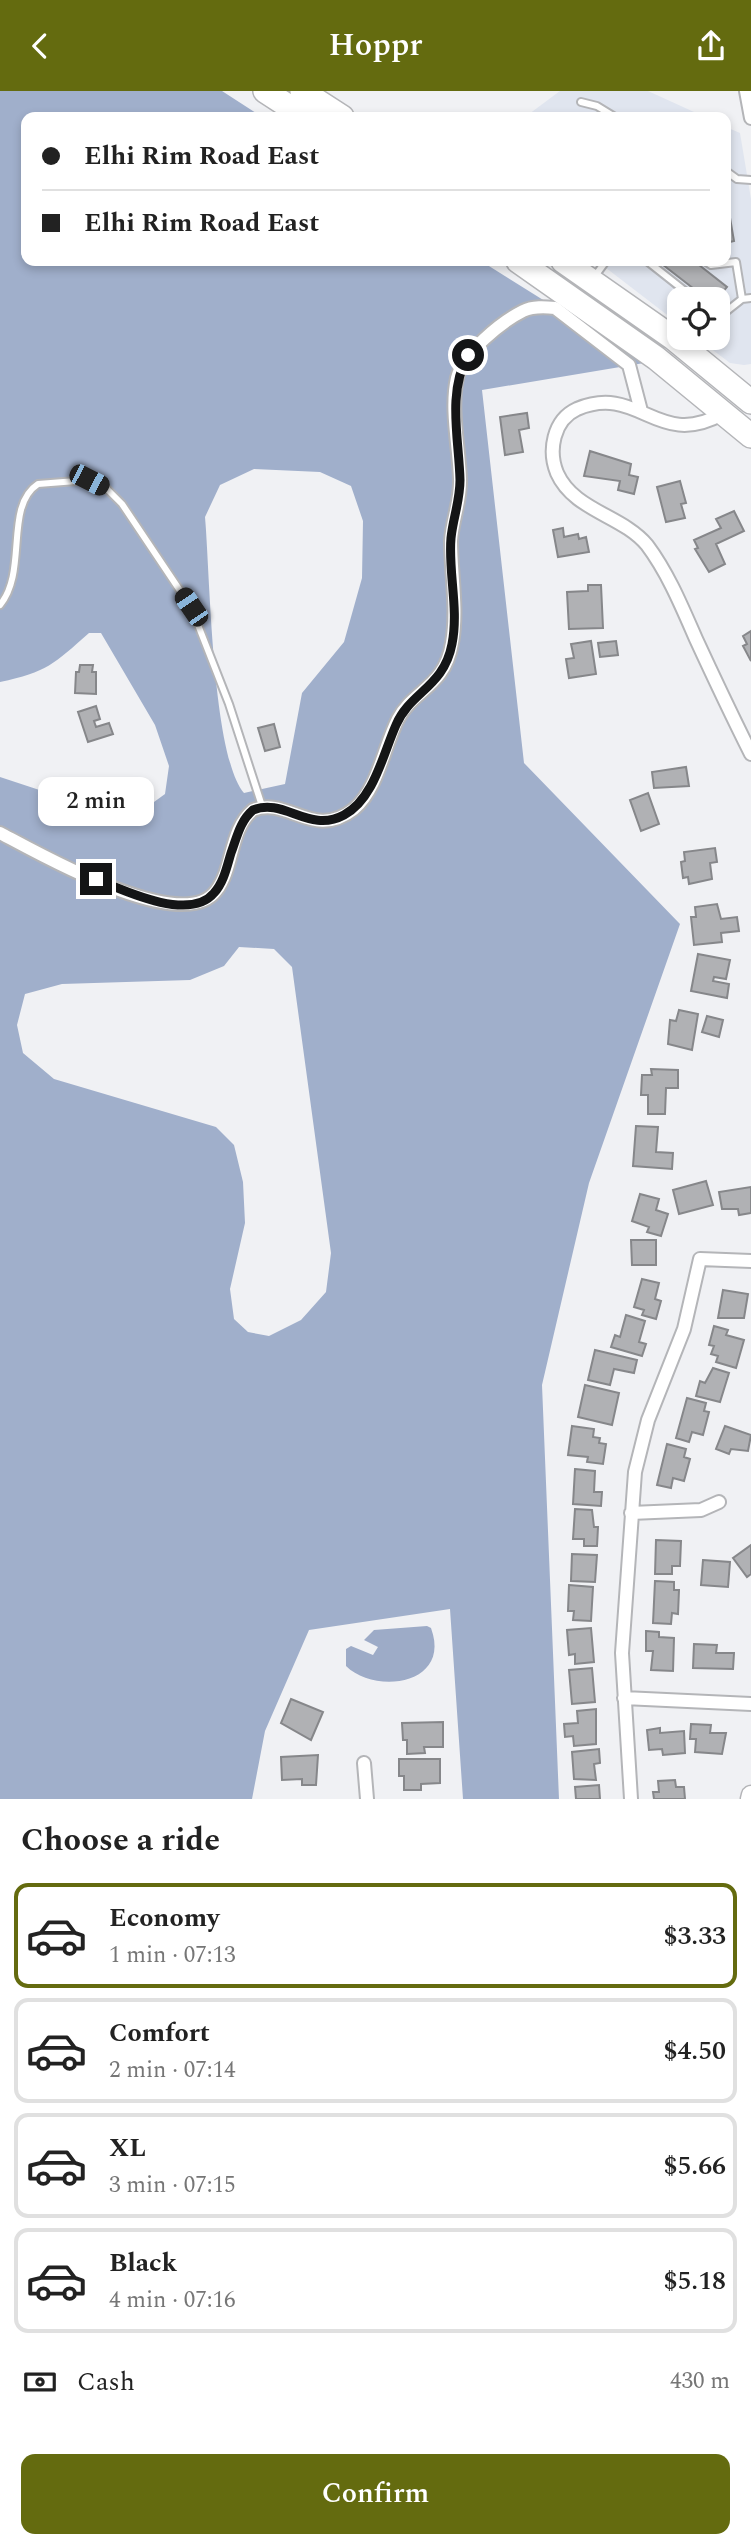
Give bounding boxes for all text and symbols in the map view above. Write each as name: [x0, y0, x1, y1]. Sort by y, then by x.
text: Hoppr: [328, 21, 423, 70]
icon: back: [21, 27, 59, 65]
icon: share: [692, 27, 730, 65]
text: Elhi Rim Road East: [84, 136, 319, 176]
text: Elhi Rim Road East: [84, 203, 319, 243]
map controls: [667, 287, 730, 350]
button: locate: [667, 287, 730, 350]
route start: [452, 339, 484, 371]
car: [66, 461, 113, 499]
car: [171, 584, 212, 630]
callout: 2 min: [38, 777, 154, 827]
text: 2 min: [66, 784, 126, 819]
route end: [80, 863, 112, 895]
text: Choose a ride: [21, 1816, 220, 1865]
text: Economy: [109, 1898, 219, 1938]
icon: car: [25, 1904, 88, 1967]
text: $3.33: [663, 1916, 726, 1956]
text: 1 min · 07:13: [109, 1938, 236, 1973]
text: Comfort: [109, 2013, 210, 2053]
icon: car: [25, 2019, 88, 2082]
text: $4.50: [663, 2031, 726, 2071]
text: 2 min · 07:14: [109, 2053, 236, 2088]
text: XL: [109, 2128, 146, 2168]
icon: car: [25, 2134, 88, 2197]
text: $5.66: [663, 2146, 726, 2186]
text: 3 min · 07:15: [109, 2168, 236, 2203]
text: Black: [109, 2243, 177, 2283]
icon: car: [25, 2249, 88, 2312]
text: $5.18: [663, 2261, 726, 2301]
text: 4 min · 07:16: [109, 2283, 236, 2318]
text: Cash: [77, 2362, 135, 2402]
icon: cash: [21, 2363, 59, 2401]
text: 430 m: [670, 2364, 730, 2399]
button: Confirm: [21, 2454, 730, 2534]

